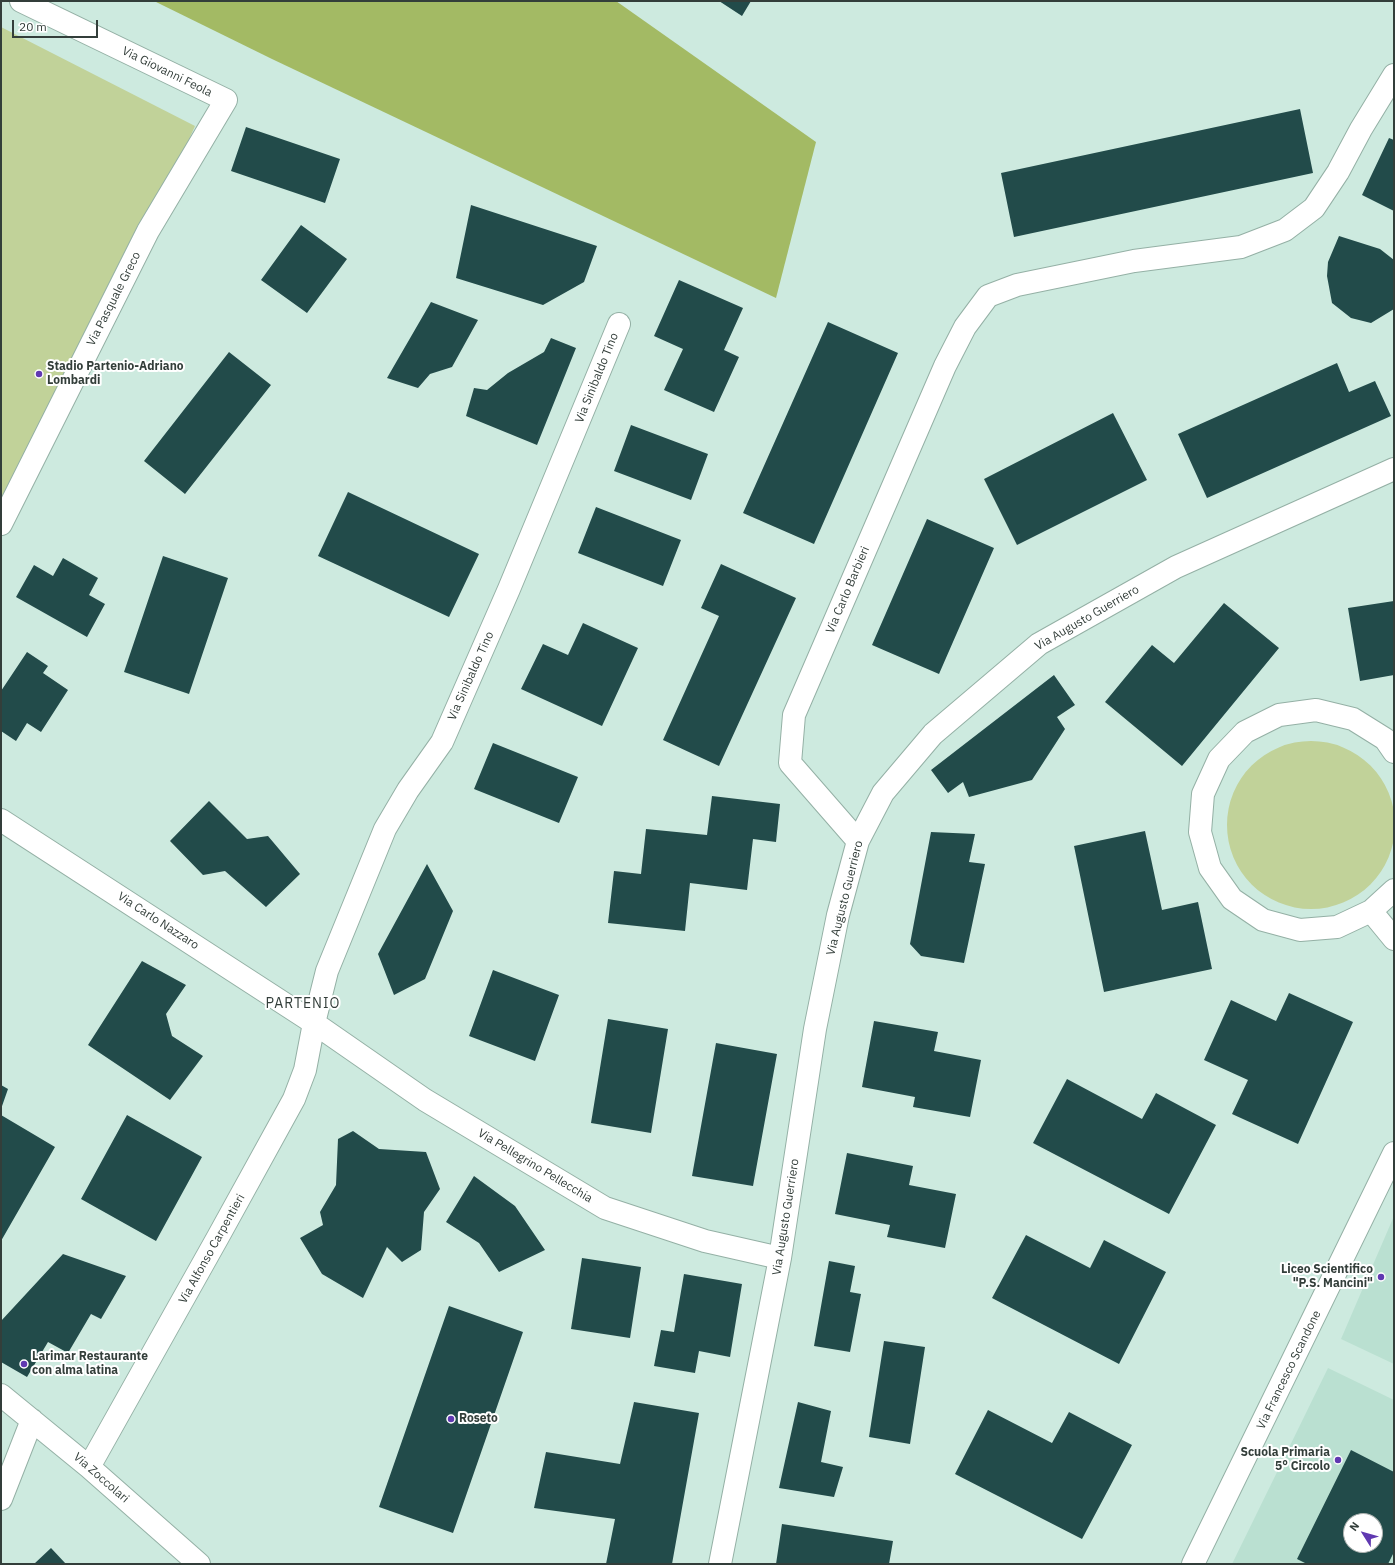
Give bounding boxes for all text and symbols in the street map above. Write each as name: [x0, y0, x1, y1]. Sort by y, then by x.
scale bar: [14, 12, 100, 38]
text: 20 m: [19, 19, 47, 34]
street label: Via Giovanni Feola: [120, 44, 214, 100]
street label: Via Pasquale Greco: [84, 249, 144, 349]
street label: Via Sinibaldo Tino: [572, 331, 622, 425]
place label: Stadio Partenio-Adriano Lombardi: [47, 360, 184, 388]
marker: Stadio Partenio-Adriano Lombardi: [34, 369, 44, 379]
street label: Via Carlo Barbieri: [823, 544, 873, 636]
street label: Via Augusto Guerriero: [1032, 582, 1142, 654]
street label: Via Sinibaldo Tino: [445, 629, 497, 723]
street label: Via Augusto Guerriero: [824, 839, 866, 957]
street label: Via Carlo Nazzaro: [115, 889, 201, 953]
district label: PARTENIO: [265, 996, 341, 1012]
street label: Via Pellegrino Pellecchia: [475, 1126, 595, 1206]
street label: Via Augusto Guerriero: [770, 1158, 802, 1276]
street label: Via Alfonso Carpentieri: [176, 1192, 248, 1306]
place label: Liceo Scientifico "P.S. Mancini": [1281, 1263, 1373, 1291]
marker: Liceo Scientifico "P.S. Mancini": [1376, 1272, 1386, 1282]
street label: Via Francesco Scandone: [1254, 1308, 1324, 1432]
place label: Larimar Restaurante con alma latina: [32, 1350, 148, 1378]
marker: Larimar Restaurante con alma latina: [19, 1359, 29, 1369]
place label: Roseto: [459, 1412, 498, 1426]
marker: Roseto: [446, 1414, 456, 1424]
place label: Scuola Primaria 5° Circolo: [1240, 1446, 1330, 1474]
street label: Via Zoccolari: [70, 1450, 132, 1506]
marker: Scuola Primaria 5° Circolo: [1333, 1455, 1343, 1465]
north arrow: [1343, 1513, 1383, 1553]
text: N: [1346, 1519, 1362, 1534]

